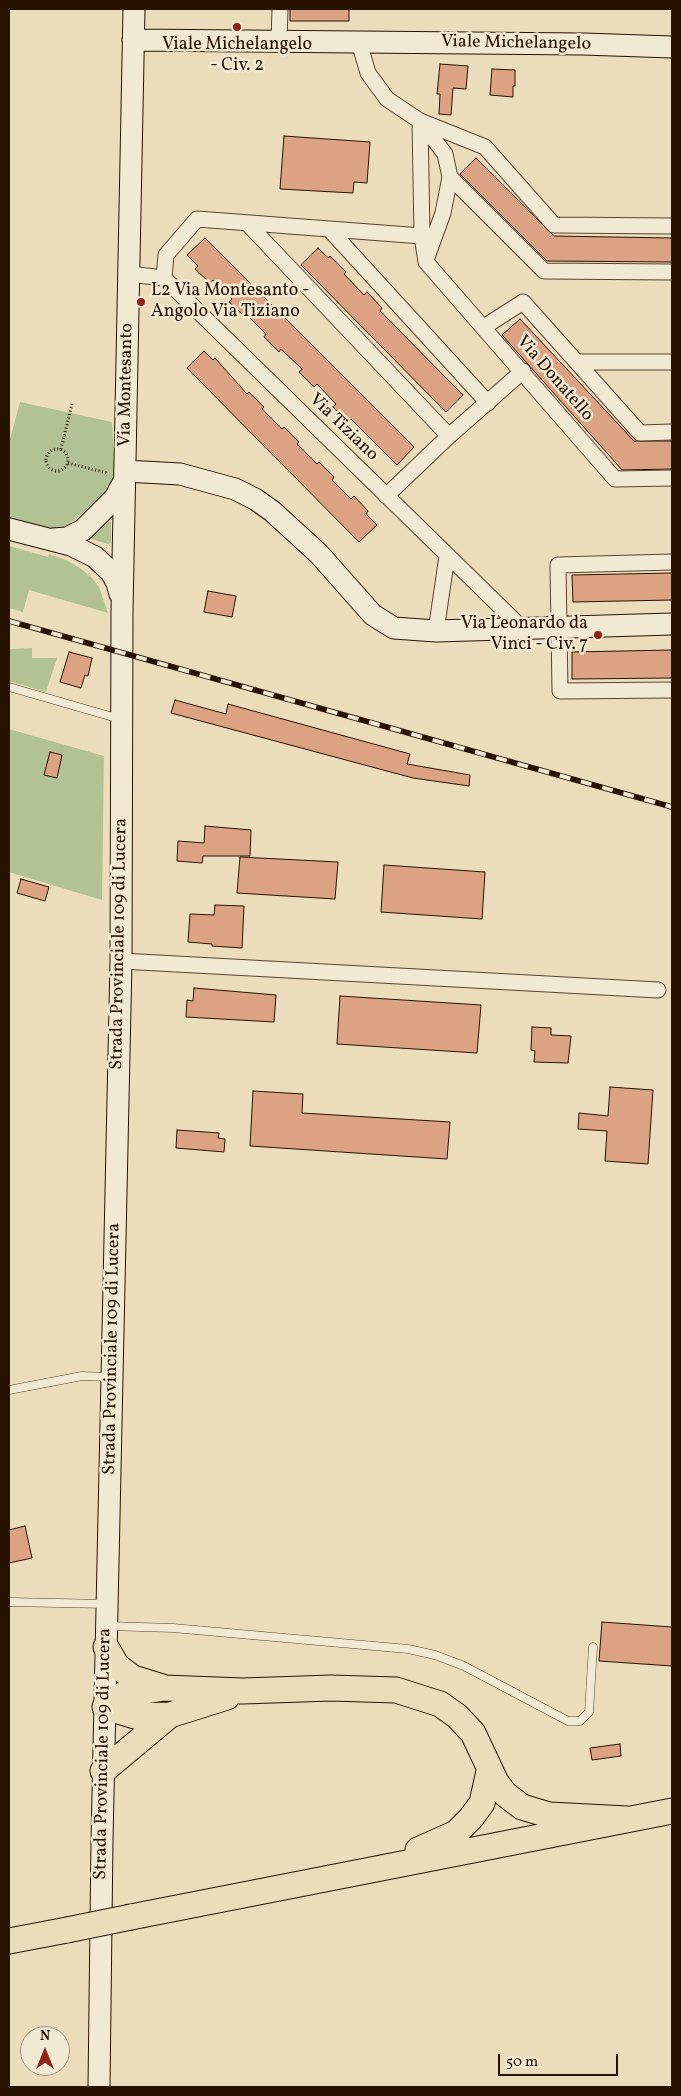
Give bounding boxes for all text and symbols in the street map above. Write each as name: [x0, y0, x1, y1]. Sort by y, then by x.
marker: Viale Michelangelo - Civ. 2: [231, 21, 243, 33]
street label: Viale Michelangelo: [441, 32, 591, 56]
place label: Viale Michelangelo - Civ. 2: [162, 35, 312, 78]
place label: L2 Via Montesanto - Angolo Via Tiziano: [151, 281, 309, 324]
marker: L2 Via Montesanto - Angolo Via Tiziano: [135, 296, 147, 308]
street label: Via Montesanto: [115, 323, 139, 447]
street label: Via Donatello: [511, 332, 597, 426]
street label: Via Tiziano: [304, 390, 382, 466]
place label: Via Leonardo da Vinci - Civ. 7: [461, 614, 588, 656]
marker: Via Leonardo da Vinci - Civ. 7: [592, 629, 604, 641]
street label: Strada Provinciale 109 di Lucera: [107, 818, 133, 1070]
street label: Strada Provinciale 109 di Lucera: [100, 1223, 126, 1475]
street label: Strada Provinciale 109 di Lucera: [91, 1628, 117, 1880]
north arrow: [20, 2026, 70, 2076]
text: N: [40, 2027, 50, 2046]
scale bar: [501, 2044, 621, 2076]
text: 50 m: [506, 2052, 538, 2073]

